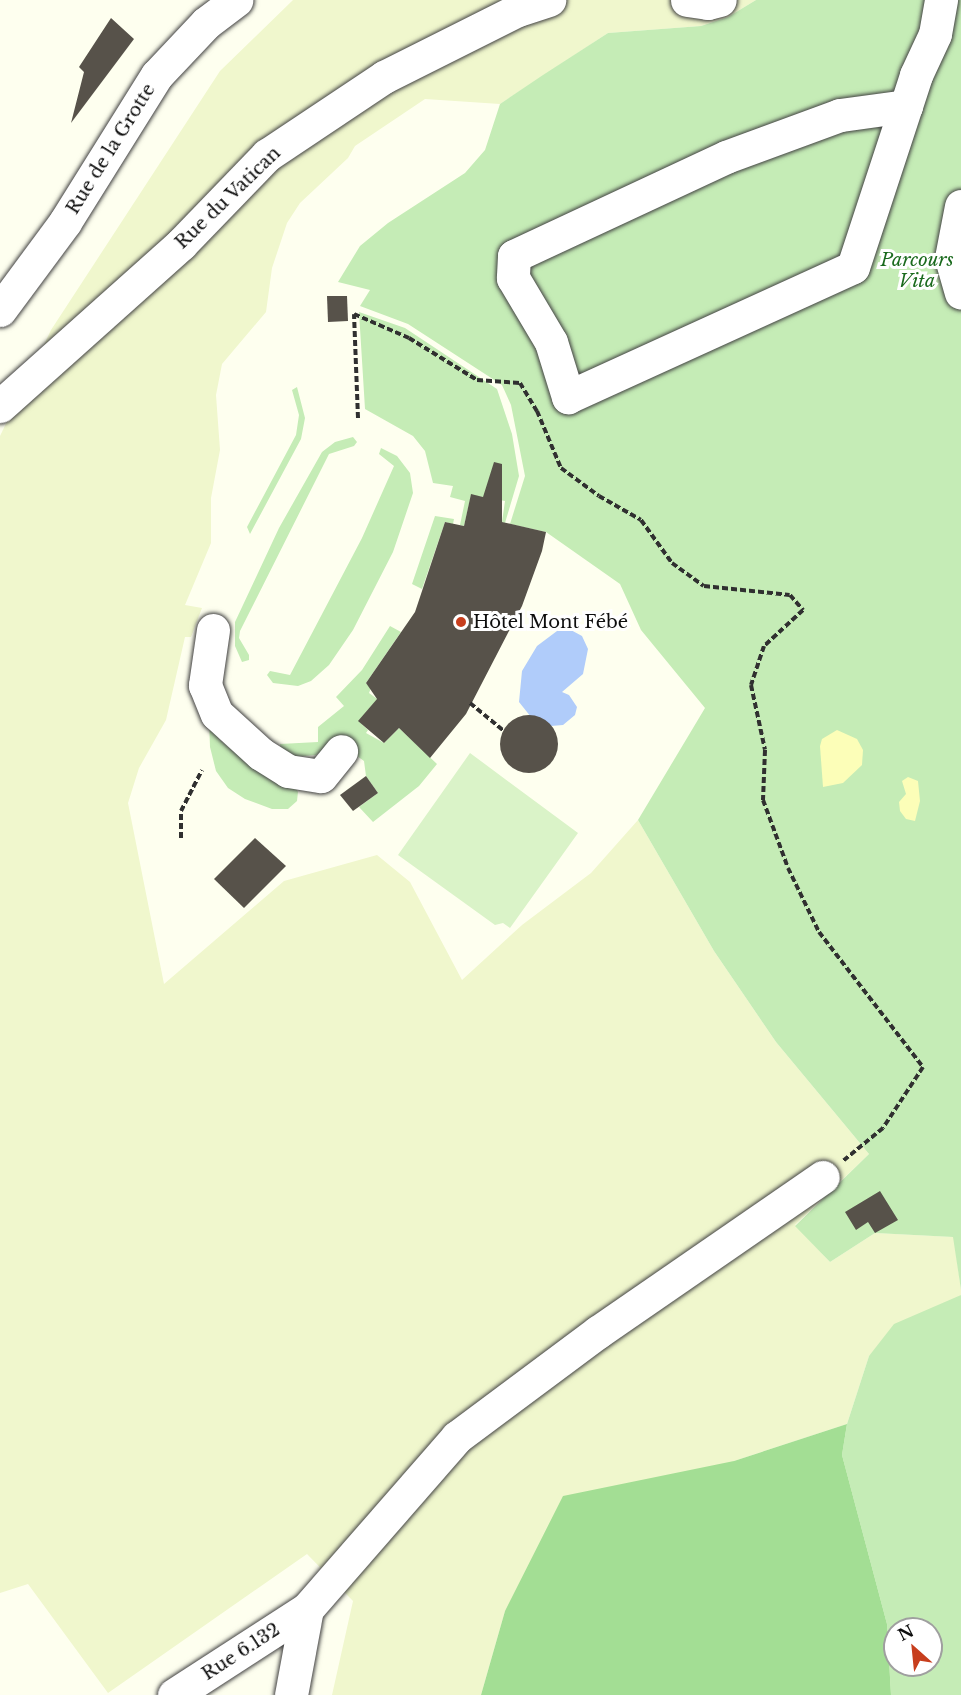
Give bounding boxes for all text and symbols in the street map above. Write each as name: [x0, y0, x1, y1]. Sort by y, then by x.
street label: Rue de la Grotte: [62, 80, 160, 218]
street label: Rue du Vatican: [171, 142, 285, 254]
park label: Parcours Vita: [880, 250, 954, 292]
place label: Hôtel Mont Fébé: [473, 611, 628, 633]
marker: Hôtel Mont Fébé: [454, 615, 468, 629]
north arrow: [883, 1617, 943, 1677]
street label: Rue 6.132: [198, 1619, 284, 1685]
text: N: [894, 1620, 917, 1645]

